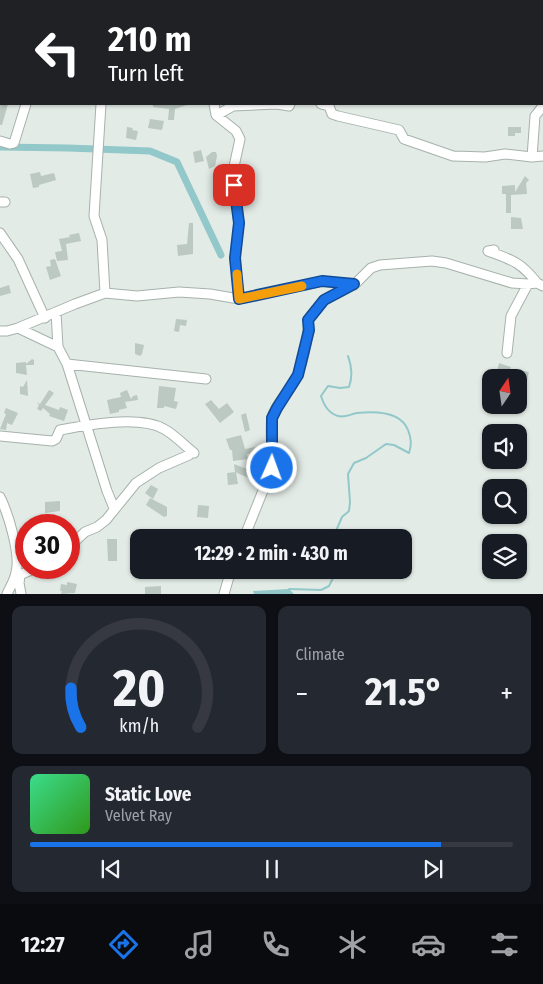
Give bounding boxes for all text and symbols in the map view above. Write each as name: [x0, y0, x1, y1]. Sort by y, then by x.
text: 210 m: [108, 18, 192, 60]
icon: left: [25, 20, 90, 85]
text: Turn left: [108, 60, 184, 87]
pin: [213, 164, 255, 206]
icon: arrive: [220, 171, 248, 199]
north arrow: [482, 369, 528, 414]
map controls: [482, 369, 527, 579]
button: sound: [482, 424, 527, 469]
position arrow: [245, 441, 297, 493]
button: search: [482, 479, 527, 524]
speed limit sign: 30: [15, 514, 80, 579]
button: layers: [482, 534, 527, 579]
text: 12:29 · 2 min · 430 m: [194, 542, 348, 565]
text: Climate: [296, 645, 345, 664]
text: 20: [112, 657, 165, 720]
text: 21.5°: [365, 669, 443, 715]
text: −: [296, 677, 308, 710]
text: +: [500, 677, 513, 710]
text: km/h: [119, 715, 159, 737]
text: Static Love: [105, 783, 192, 806]
text: Velvet Ray: [105, 806, 172, 825]
icon: previous: [97, 855, 125, 883]
icon: pause: [258, 855, 286, 883]
icon: next: [419, 855, 447, 883]
icon: directions: [106, 927, 141, 962]
icon: music: [182, 927, 217, 962]
icon: phone: [258, 927, 293, 962]
icon: climate: [335, 927, 370, 962]
icon: car: [411, 927, 446, 962]
icon: filters: [487, 927, 522, 962]
text: 12:27: [21, 931, 65, 958]

